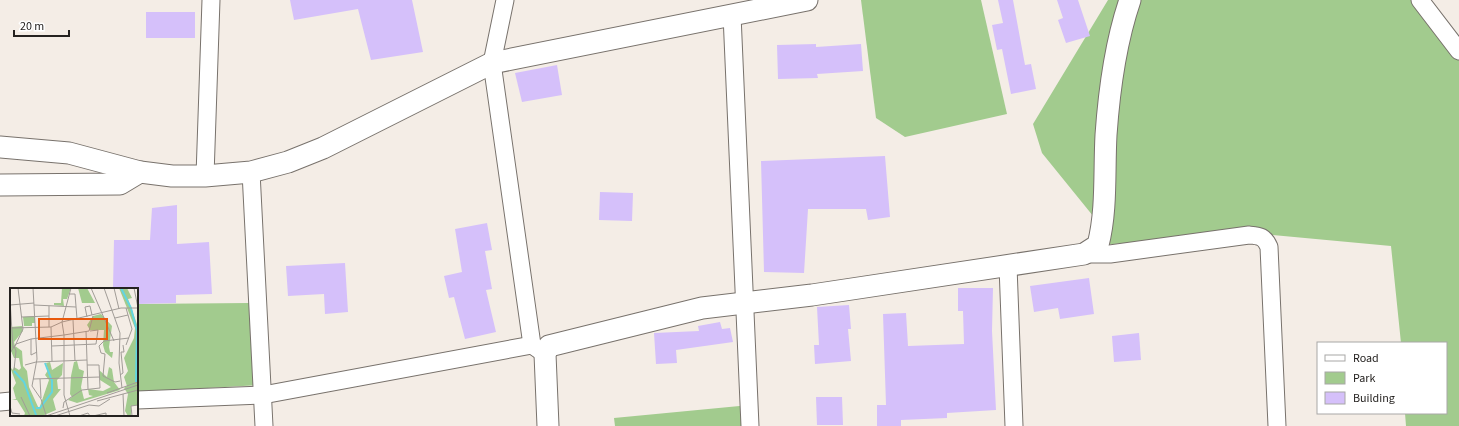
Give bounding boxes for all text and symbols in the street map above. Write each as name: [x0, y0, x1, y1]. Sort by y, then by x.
scale bar: [14, 12, 69, 38]
text: 20 m: [20, 18, 44, 35]
inset map: [10, 288, 138, 416]
legend: [1317, 342, 1447, 414]
text: Road: [1353, 350, 1379, 367]
text: Park: [1353, 370, 1375, 387]
text: Building: [1353, 390, 1395, 407]

